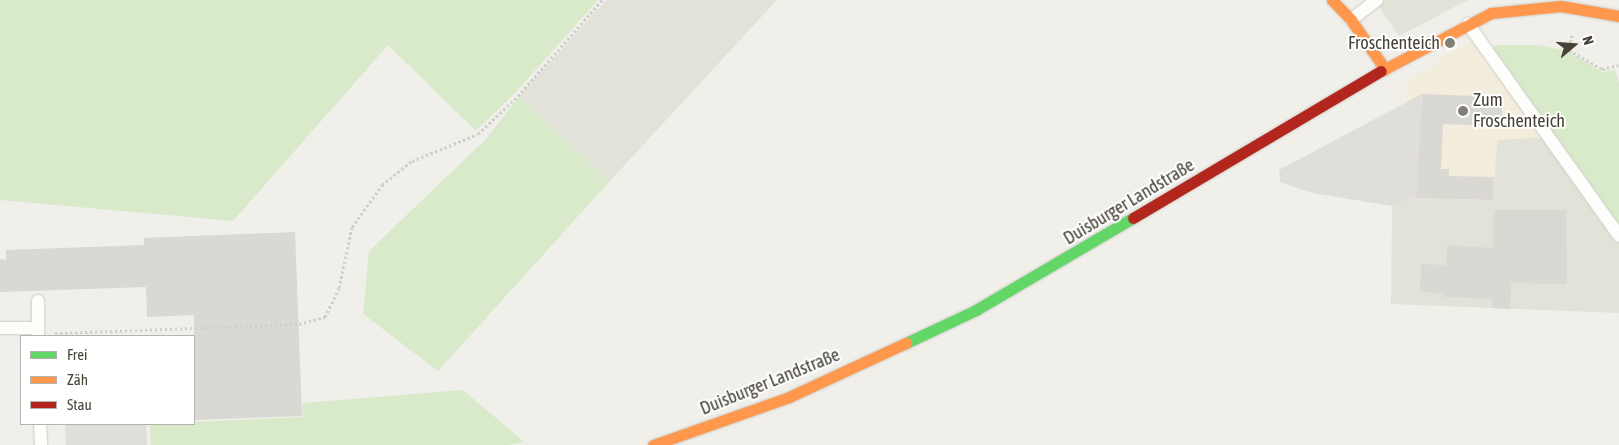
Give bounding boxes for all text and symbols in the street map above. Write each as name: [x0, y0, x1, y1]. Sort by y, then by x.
north arrow: [1549, 20, 1599, 70]
place label: Froschenteich: [1348, 32, 1440, 54]
text: N: [1579, 34, 1597, 47]
marker: Froschenteich: [1444, 37, 1456, 49]
place label: Zum Froschenteich: [1473, 90, 1565, 132]
marker: Zum Froschenteich: [1457, 105, 1469, 117]
street label: Duisburger Landstraße: [1060, 154, 1198, 250]
legend: [20, 335, 195, 425]
street label: Duisburger Landstraße: [697, 344, 843, 420]
text: Frei: [67, 346, 87, 363]
text: Zäh: [67, 371, 88, 388]
text: Stau: [67, 396, 92, 413]

